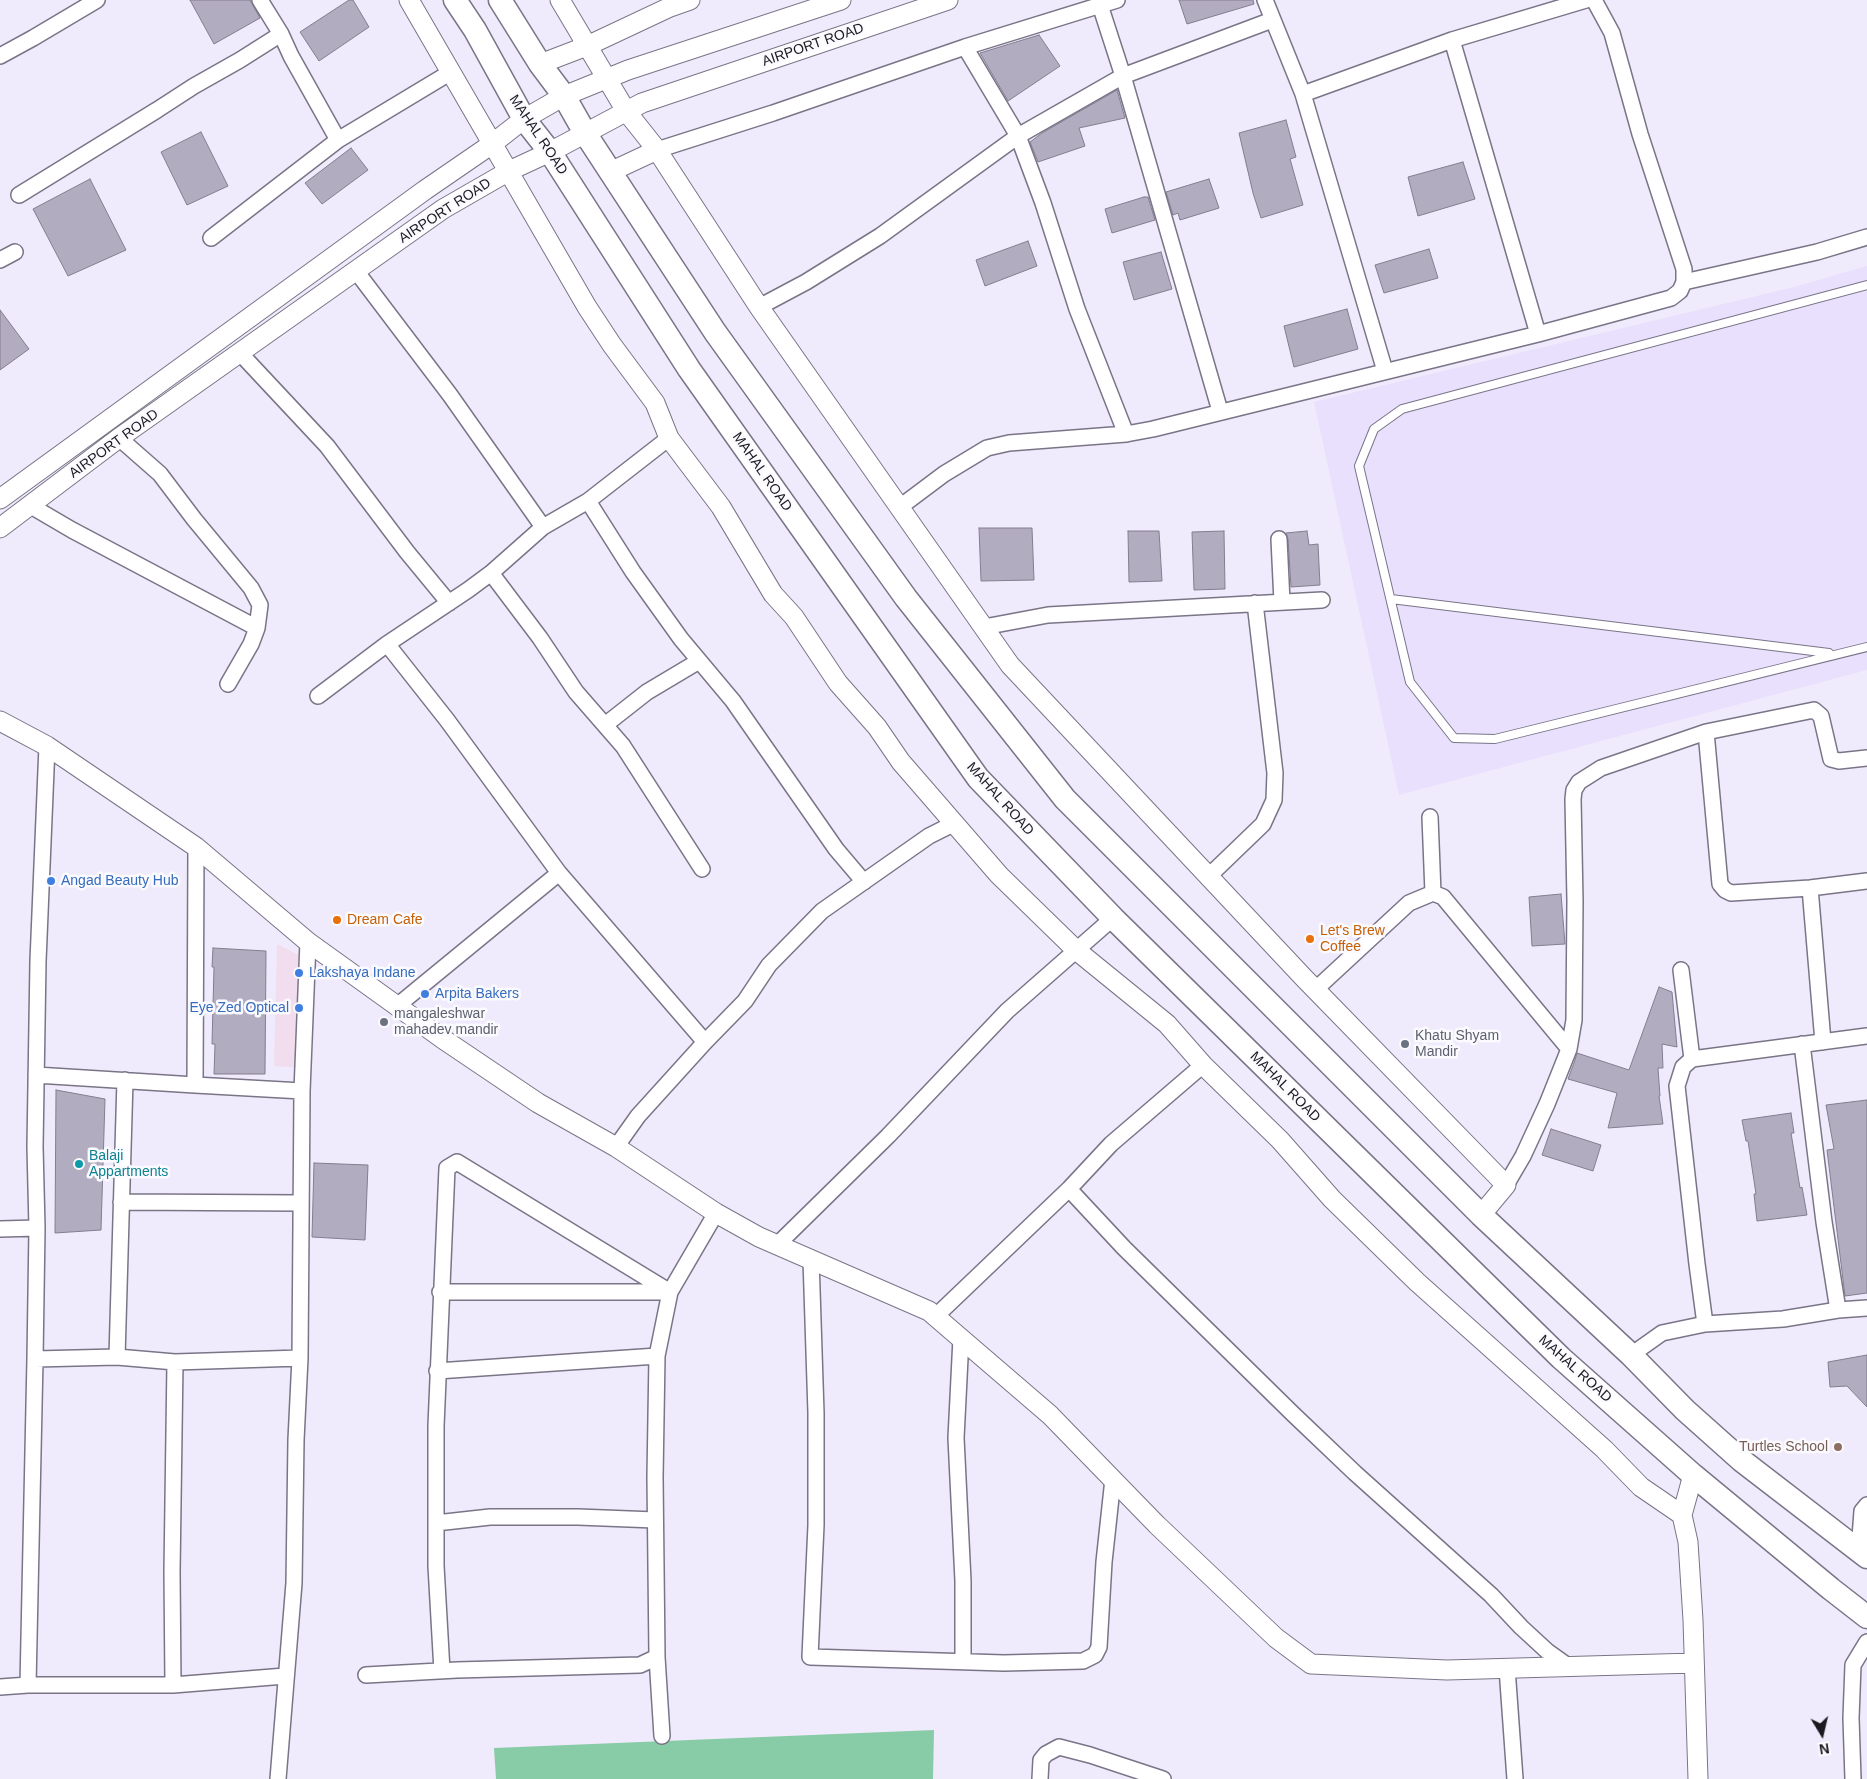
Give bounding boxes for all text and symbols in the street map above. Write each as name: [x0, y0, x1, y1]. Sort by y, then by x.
street label: AIRPORT ROAD: [760, 20, 866, 70]
street label: MAHAL ROAD: [505, 92, 571, 178]
street label: AIRPORT ROAD: [396, 175, 494, 247]
street label: AIRPORT ROAD: [66, 406, 162, 482]
street label: MAHAL ROAD: [729, 429, 795, 515]
street label: MAHAL ROAD: [963, 759, 1037, 839]
place label: Angad Beauty Hub: [61, 873, 179, 889]
marker: Angad Beauty Hub: [45, 875, 57, 887]
place label: Dream Cafe: [347, 912, 422, 928]
marker: Dream Cafe: [331, 914, 343, 926]
place label: Let's Brew Coffee: [1320, 923, 1385, 956]
marker: Let's Brew Coffee: [1304, 933, 1316, 945]
place label: Lakshaya Indane: [309, 965, 416, 981]
marker: Lakshaya Indane: [293, 967, 305, 979]
place label: Arpita Bakers: [435, 986, 519, 1002]
marker: Arpita Bakers: [419, 988, 431, 1000]
place label: Eye Zed Optical: [189, 1000, 289, 1016]
marker: Eye Zed Optical: [293, 1002, 305, 1014]
place label: mangaleshwar mahadev mandir: [394, 1006, 498, 1038]
marker: mangaleshwar mahadev mandir: [378, 1016, 390, 1028]
place label: Khatu Shyam Mandir: [1415, 1028, 1499, 1060]
marker: Khatu Shyam Mandir: [1399, 1038, 1411, 1050]
street label: MAHAL ROAD: [1246, 1048, 1324, 1126]
place label: Balaji Appartments: [89, 1148, 168, 1180]
marker: Balaji Appartments: [73, 1158, 85, 1170]
street label: MAHAL ROAD: [1535, 1332, 1615, 1406]
place label: Turtles School: [1739, 1439, 1828, 1455]
marker: Turtles School: [1832, 1441, 1844, 1453]
north arrow: [1797, 1709, 1847, 1759]
text: N: [1818, 1740, 1831, 1758]

